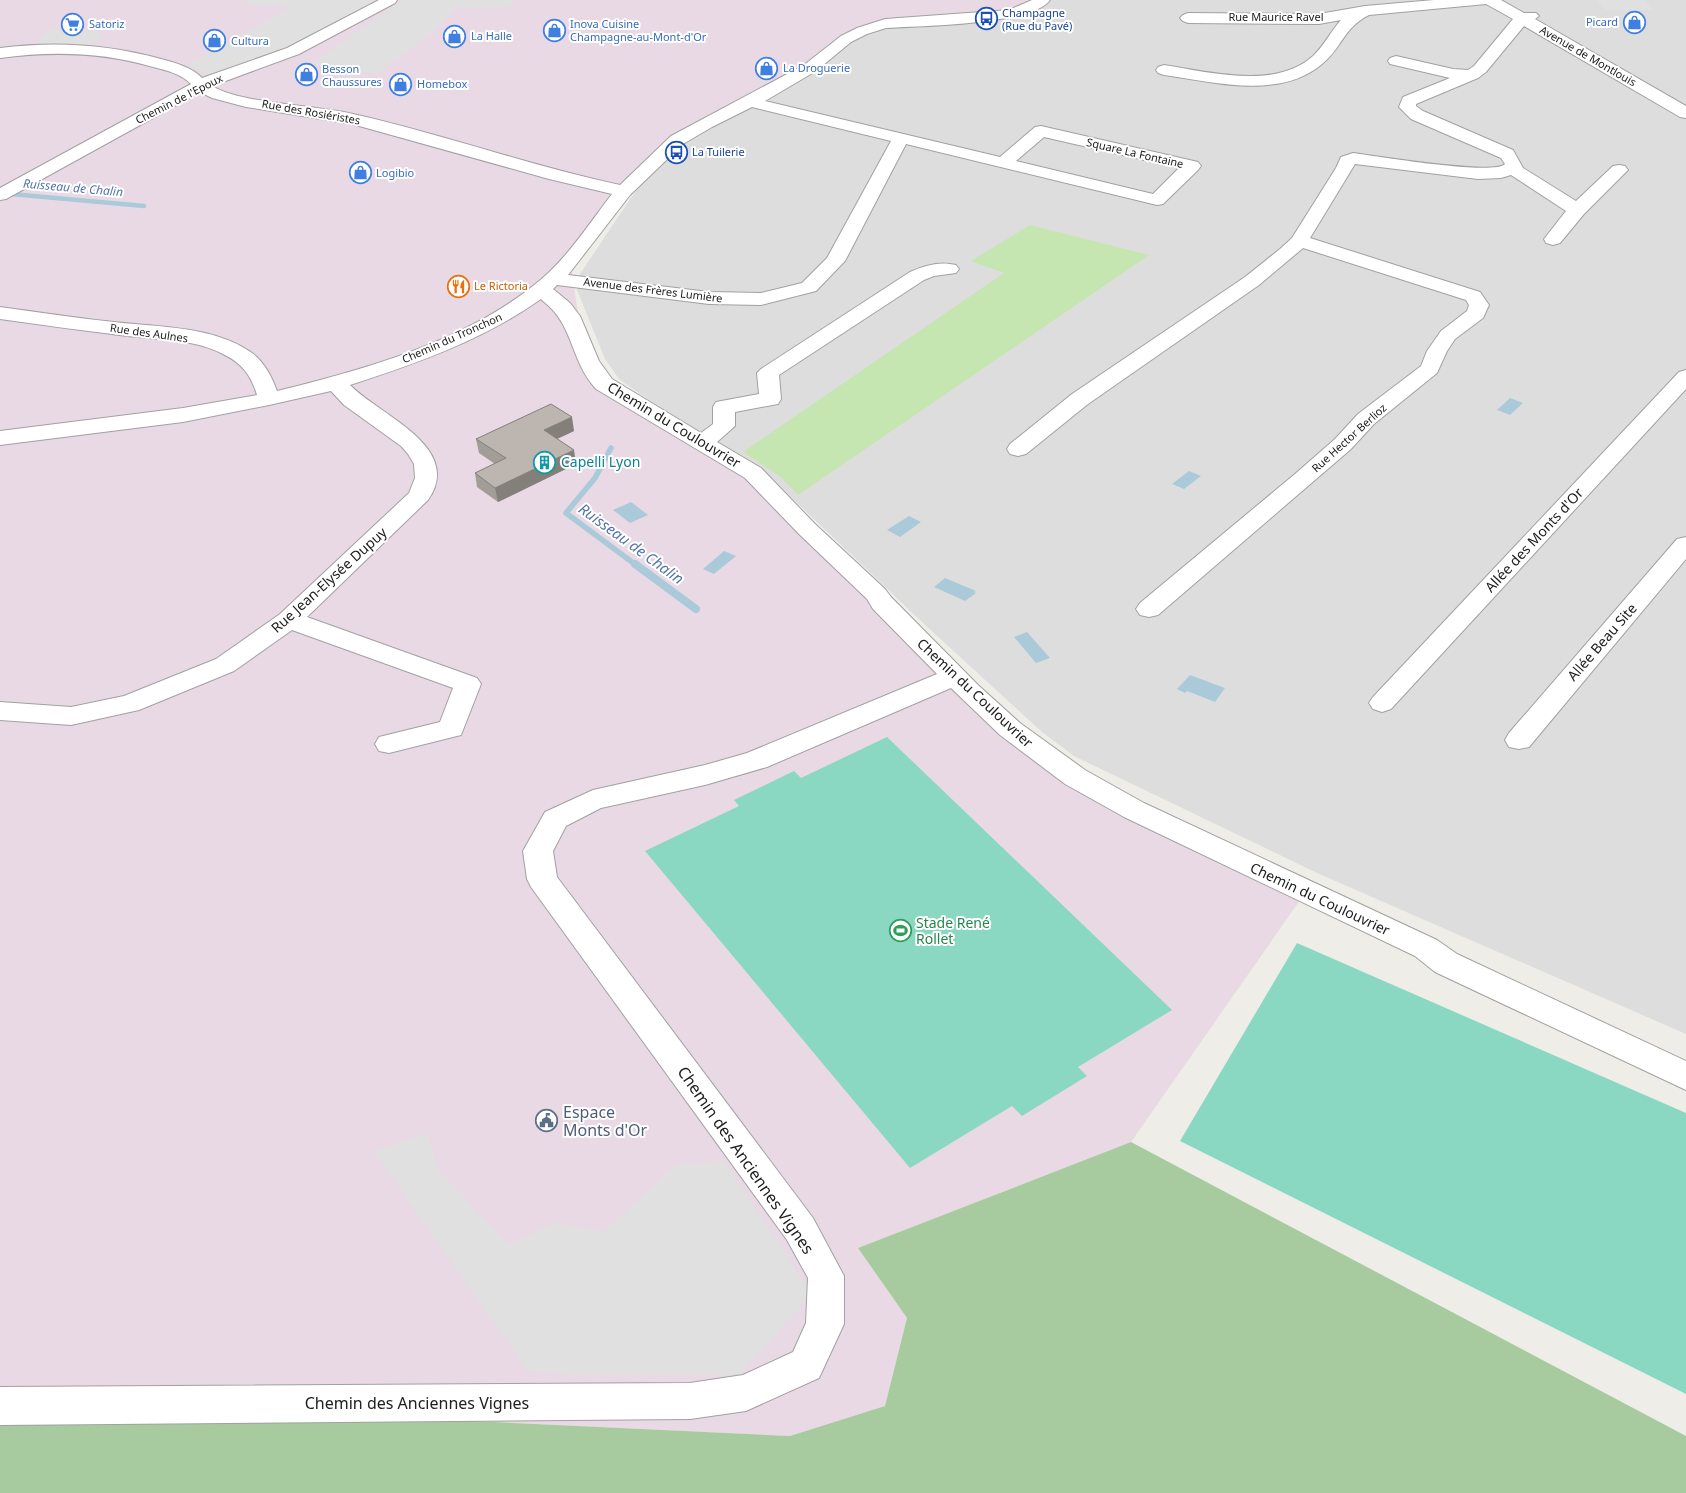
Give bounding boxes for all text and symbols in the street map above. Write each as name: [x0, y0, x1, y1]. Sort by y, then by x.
place label: Champagne (Rue du Pavé): [1002, 5, 1072, 33]
bus stop icon: Champagne (Rue du Pavé): [974, 7, 998, 31]
street label: Rue Maurice Ravel: [1228, 9, 1324, 24]
shop icon: Picard: [1622, 10, 1646, 34]
supermarket icon: Satoriz: [61, 12, 85, 36]
place label: Picard: [1586, 14, 1618, 29]
place label: Satoriz: [89, 16, 124, 31]
place label: Inova Cuisine Champagne-au-Mont-d'Or: [570, 16, 707, 44]
shop icon: Inova Cuisine Champagne-au-Mont-d'Or: [542, 18, 566, 42]
street label: Avenue de Montlouis: [1537, 22, 1639, 89]
shop icon: La Halle: [443, 24, 467, 48]
place label: La Halle: [471, 28, 512, 43]
shop icon: Cultura: [203, 29, 227, 53]
place label: Cultura: [231, 33, 269, 48]
shop icon: La Droguerie: [755, 56, 779, 80]
place label: La Droguerie: [783, 60, 850, 75]
place label: Besson Chaussures: [322, 61, 382, 89]
shop icon: Besson Chaussures: [294, 63, 318, 87]
street label: Chemin de l'Epoux: [133, 70, 225, 127]
shop icon: Homebox: [389, 72, 413, 96]
place label: Homebox: [417, 76, 467, 91]
street label: Rue des Rosiéristes: [261, 95, 361, 128]
street label: Square La Fontaine: [1085, 134, 1185, 171]
bus stop icon: La Tuilerie: [664, 140, 688, 164]
place label: La Tuilerie: [692, 144, 745, 159]
shop icon: Logibio: [348, 161, 372, 185]
place label: Logibio: [376, 165, 415, 180]
water label: Ruisseau de Chalin: [22, 175, 124, 200]
restaurant icon: Le Rictoria: [446, 274, 470, 298]
street label: Avenue des Frères Lumière: [583, 274, 723, 305]
place label: Le Rictoria: [474, 278, 528, 293]
street label: Chemin du Tronchon: [399, 309, 504, 366]
street label: Rue des Aulnes: [109, 320, 189, 345]
street label: Chemin du Coulouvrier: [604, 377, 745, 472]
street label: Rue Hector Berlioz: [1308, 400, 1389, 475]
building icon: Capelli Lyon: [533, 450, 557, 474]
place label: Capelli Lyon: [561, 452, 640, 471]
street label: Allée des Monts d'Or: [1480, 483, 1587, 596]
water label: Ruisseau de Chalin: [575, 498, 688, 588]
street label: Rue Jean-Elysée Dupuy: [267, 522, 391, 637]
street label: Allée Beau Site: [1563, 599, 1641, 685]
street label: Chemin du Coulouvrier: [913, 634, 1038, 752]
street label: Chemin du Coulouvrier: [1247, 858, 1393, 939]
place label: Stade René Rollet: [916, 913, 990, 948]
sports icon: Stade René Rollet: [888, 919, 912, 943]
street label: Chemin des Anciennes Vignes: [673, 1062, 819, 1258]
place label: Espace Monts d'Or: [563, 1101, 648, 1141]
public building icon: Espace Monts d'Or: [535, 1109, 559, 1133]
street label: Chemin des Anciennes Vignes: [305, 1392, 529, 1414]

